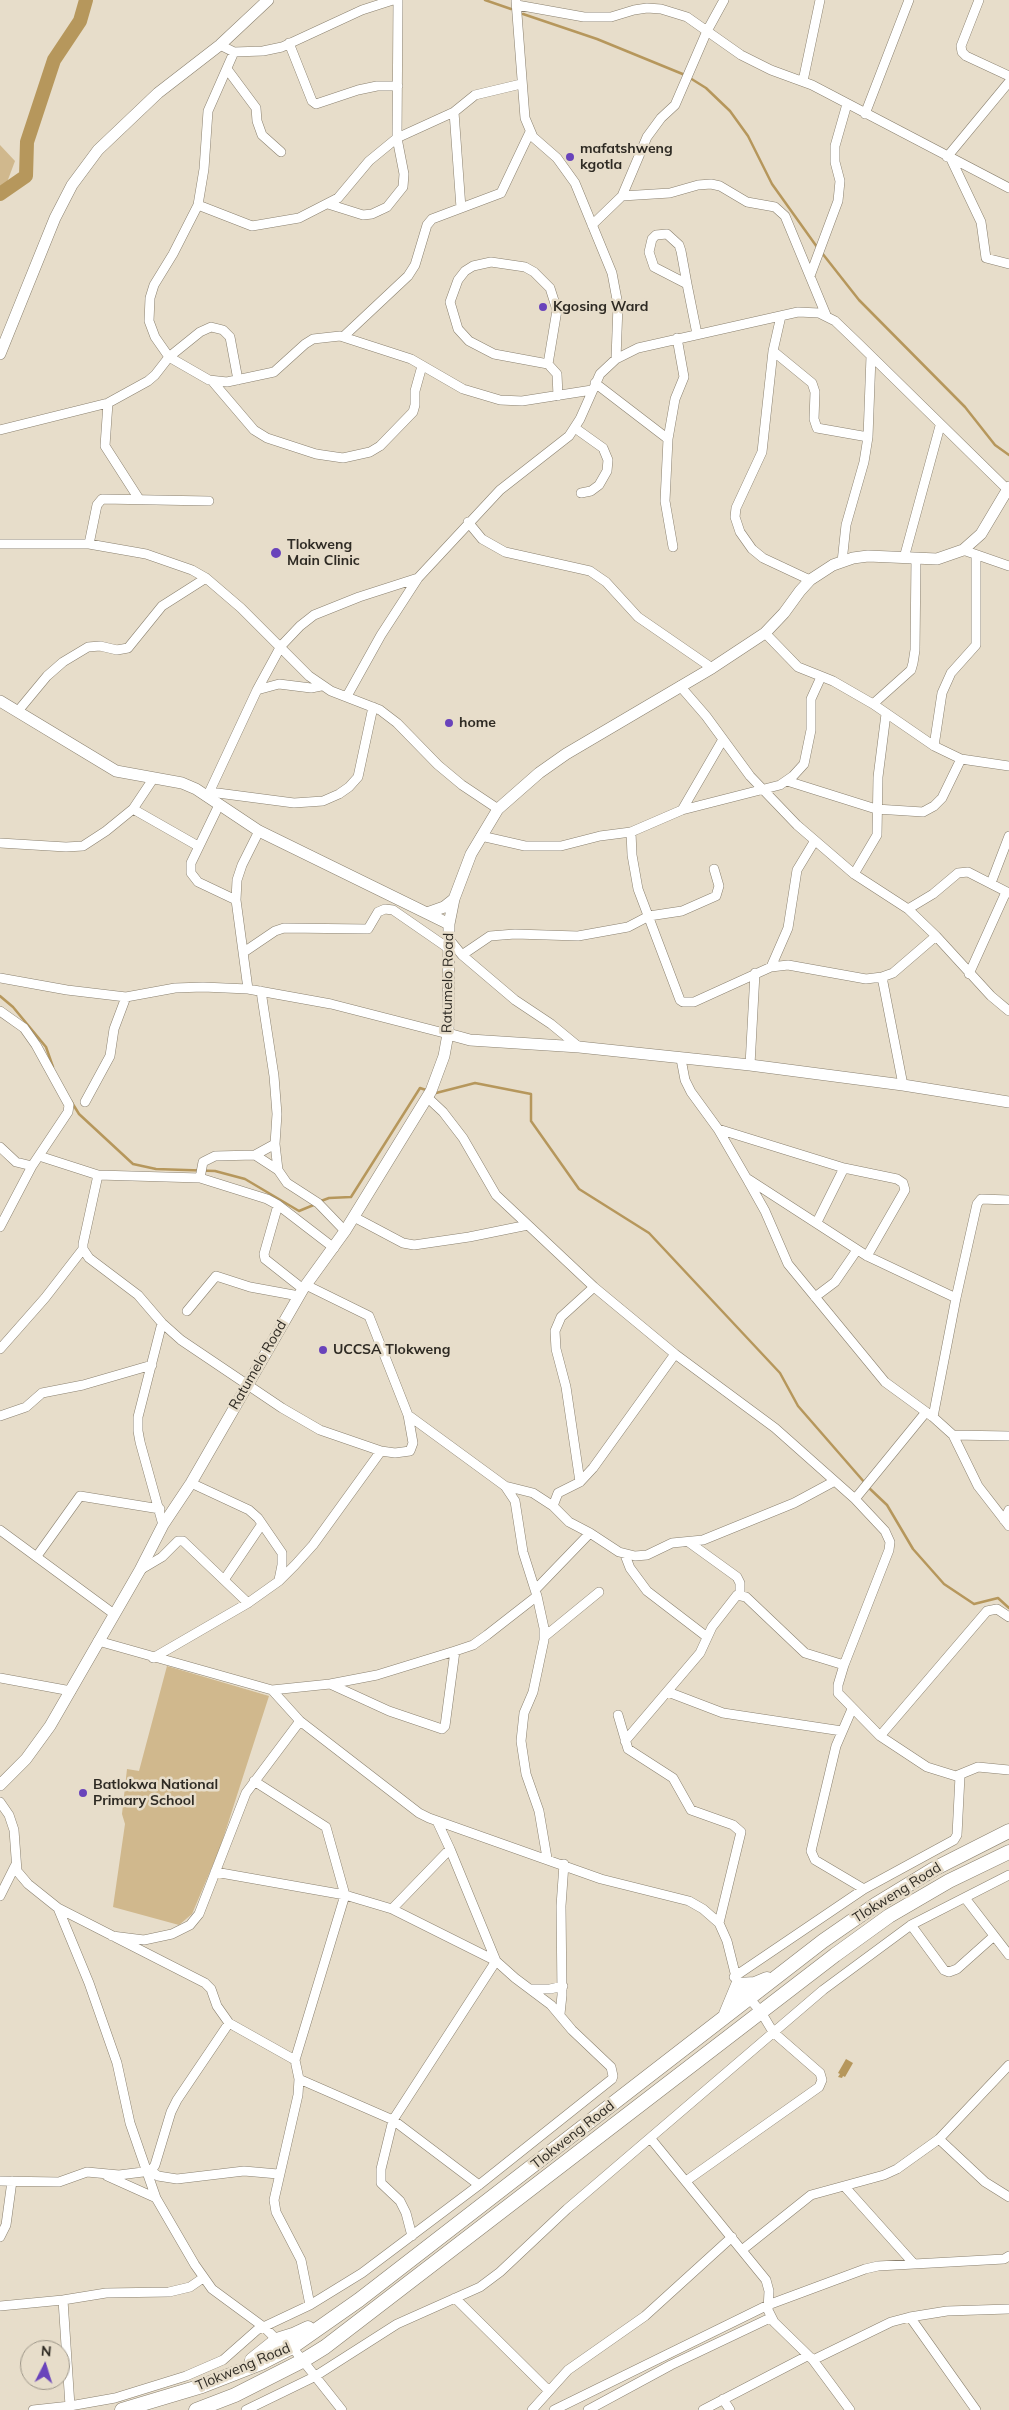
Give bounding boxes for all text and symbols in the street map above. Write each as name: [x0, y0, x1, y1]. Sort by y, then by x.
place label: mafatshweng kgotla: [580, 141, 673, 174]
marker: mafatshweng kgotla: [564, 151, 576, 163]
place label: Kgosing Ward: [553, 299, 648, 315]
marker: Kgosing Ward: [537, 301, 549, 313]
place label: Tlokweng Main Clinic: [287, 537, 360, 570]
marker: Tlokweng Main Clinic: [269, 546, 283, 560]
place label: home: [459, 715, 496, 731]
marker: home: [443, 717, 455, 729]
street label: Ratumelo Road: [439, 933, 457, 1033]
street label: Ratumelo Road: [226, 1317, 290, 1413]
place label: UCCSA Tlokweng: [333, 1342, 450, 1358]
marker: UCCSA Tlokweng: [317, 1344, 329, 1356]
place label: Batlokwa National Primary School: [93, 1777, 218, 1810]
marker: Batlokwa National Primary School: [77, 1787, 89, 1799]
street label: Tlokweng Road: [850, 1859, 944, 1927]
street label: Tlokweng Road: [528, 2097, 618, 2173]
north arrow: [20, 2340, 70, 2390]
street label: Tlokweng Road: [193, 2340, 293, 2394]
text: N: [40, 2342, 52, 2360]

